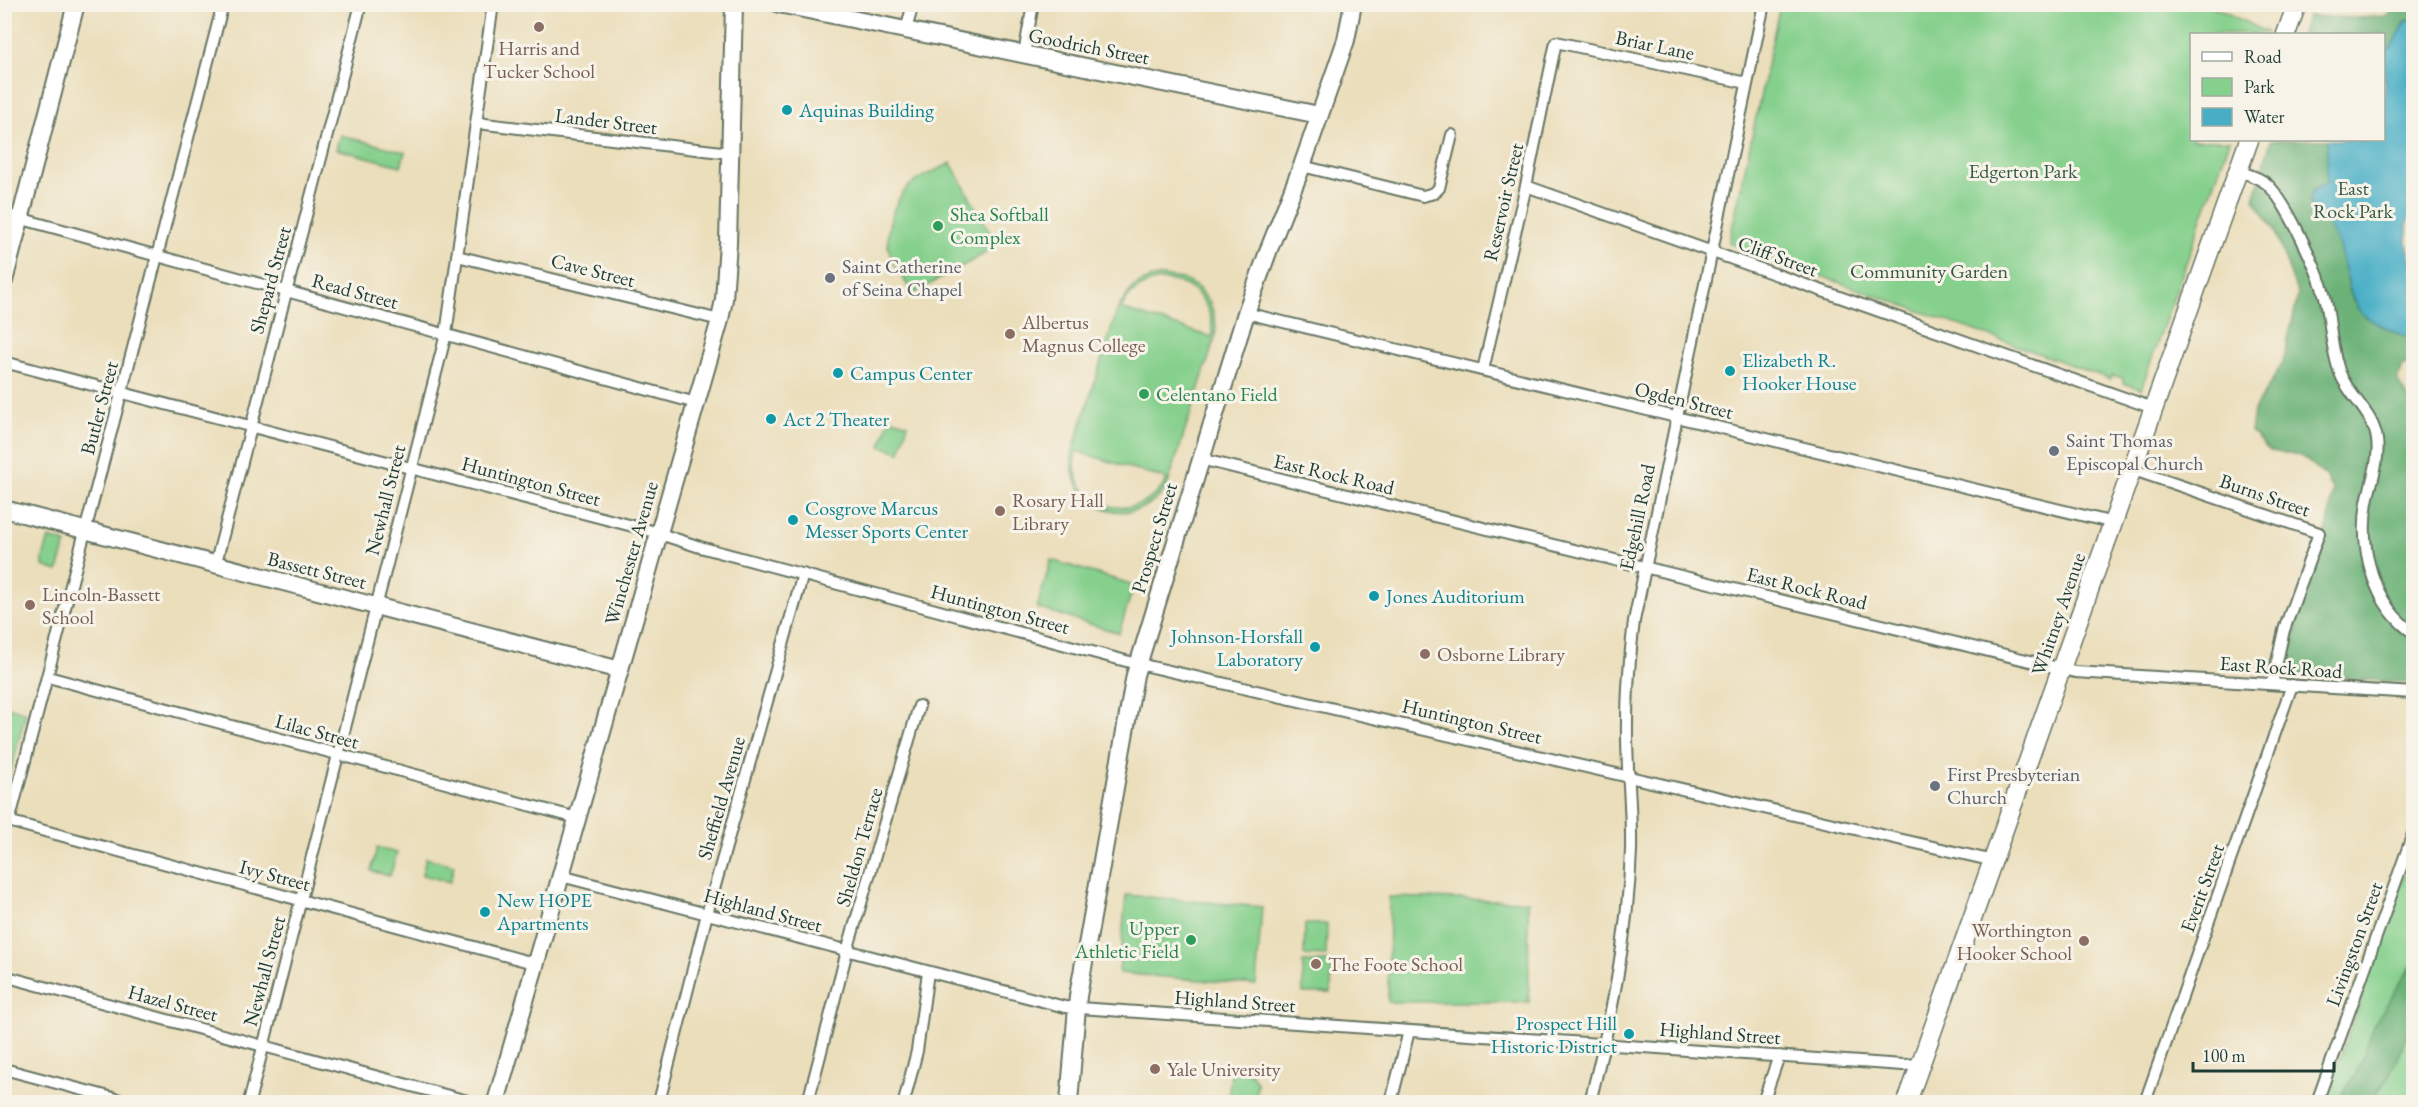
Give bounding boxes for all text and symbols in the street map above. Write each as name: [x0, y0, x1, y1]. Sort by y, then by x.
marker: Harris and Tucker School: [532, 20, 546, 34]
street label: Goodrich Street: [1026, 22, 1152, 71]
street label: Briar Lane: [1613, 24, 1697, 66]
legend: [2190, 33, 2385, 141]
place label: Harris and Tucker School: [483, 35, 595, 84]
text: Road: [2244, 45, 2283, 68]
text: Park: [2244, 75, 2275, 98]
place label: Aquinas Building: [798, 97, 934, 123]
street label: Lander Street: [553, 102, 659, 140]
marker: Aquinas Building: [780, 103, 794, 117]
text: Water: [2244, 105, 2285, 128]
street label: Reservoir Street: [1477, 140, 1529, 264]
park label: Edgerton Park: [1969, 158, 2078, 184]
park label: East Rock Park: [2313, 175, 2393, 224]
place label: Shea Softball Complex: [950, 201, 1049, 250]
marker: Shea Softball Complex: [931, 219, 945, 233]
street label: Shepard Street: [243, 223, 297, 337]
street label: Cliff Street: [1734, 230, 1822, 283]
street label: Cave Street: [548, 247, 638, 293]
place label: Saint Catherine of Seina Chapel: [842, 253, 962, 302]
park label: Community Garden: [1850, 258, 2008, 284]
street label: Read Street: [309, 267, 402, 315]
marker: Saint Catherine of Seina Chapel: [823, 271, 837, 285]
place label: Albertus Magnus College: [1021, 309, 1146, 358]
marker: Albertus Magnus College: [1003, 327, 1017, 341]
place label: Elizabeth R. Hooker House: [1742, 347, 1857, 396]
street label: Butler Street: [74, 358, 124, 458]
place label: Campus Center: [850, 360, 973, 386]
marker: Elizabeth R. Hooker House: [1723, 364, 1737, 378]
marker: Campus Center: [831, 366, 845, 380]
street label: Ogden Street: [1632, 375, 1737, 425]
place label: Celentano Field: [1156, 381, 1279, 407]
marker: Celentano Field: [1137, 387, 1151, 401]
place label: Act 2 Theater: [782, 406, 889, 432]
marker: Act 2 Theater: [764, 412, 778, 426]
place label: Saint Thomas Episcopal Church: [2066, 427, 2204, 476]
street label: Newhall Street: [359, 441, 411, 558]
marker: Saint Thomas Episcopal Church: [2047, 444, 2061, 458]
street label: East Rock Road: [1271, 447, 1398, 501]
street label: Huntington Street: [459, 450, 604, 512]
street label: Edgehill Road: [1613, 461, 1661, 573]
street label: Burns Street: [2216, 467, 2314, 523]
street label: Winchester Avenue: [598, 478, 664, 628]
street label: Prospect Street: [1125, 479, 1183, 597]
place label: Rosary Hall Library: [1012, 487, 1104, 536]
place label: Cosgrove Marcus Messer Sports Center: [805, 495, 968, 544]
marker: Rosary Hall Library: [993, 504, 1007, 518]
marker: Cosgrove Marcus Messer Sports Center: [786, 513, 800, 527]
street label: Bassett Street: [265, 545, 370, 595]
street label: Whitney Avenue: [2025, 549, 2091, 679]
street label: East Rock Road: [1744, 561, 1871, 616]
street label: Huntington Street: [928, 578, 1073, 640]
place label: Lincoln-Bassett School: [42, 581, 161, 630]
place label: Jones Auditorium: [1384, 583, 1525, 609]
marker: Jones Auditorium: [1367, 589, 1381, 603]
marker: Lincoln-Bassett School: [23, 598, 37, 612]
place label: Johnson-Horsfall Laboratory: [1169, 623, 1303, 672]
marker: Johnson-Horsfall Laboratory: [1308, 640, 1322, 654]
place label: Osborne Library: [1437, 641, 1565, 667]
marker: Osborne Library: [1418, 647, 1432, 661]
street label: East Rock Road: [2219, 650, 2344, 684]
street label: Huntington Street: [1400, 692, 1545, 750]
street label: Lilac Street: [272, 707, 362, 755]
street label: Sheffield Avenue: [691, 733, 751, 863]
place label: First Presbyterian Church: [1947, 761, 2081, 810]
marker: First Presbyterian Church: [1928, 779, 1942, 793]
street label: Sheldon Terrace: [830, 784, 888, 910]
street label: Everit Street: [2174, 839, 2230, 936]
street label: Ivy Street: [237, 853, 314, 897]
street label: Livingston Street: [2319, 877, 2389, 1010]
street label: Highland Street: [701, 882, 826, 938]
place label: New HOPE Apartments: [496, 887, 592, 936]
marker: New HOPE Apartments: [478, 905, 492, 919]
street label: Newhall Street: [237, 912, 291, 1029]
place label: Upper Athletic Field: [1074, 915, 1180, 964]
place label: Worthington Hooker School: [1956, 917, 2072, 966]
marker: Upper Athletic Field: [1184, 933, 1198, 947]
marker: Worthington Hooker School: [2077, 934, 2091, 948]
place label: The Foote School: [1328, 951, 1463, 977]
marker: The Foote School: [1309, 957, 1323, 971]
street label: Hazel Street: [125, 979, 221, 1028]
street label: Highland Street: [1173, 984, 1297, 1018]
place label: Prospect Hill Historic District: [1491, 1010, 1618, 1059]
street label: Highland Street: [1658, 1016, 1782, 1050]
marker: Prospect Hill Historic District: [1622, 1027, 1636, 1041]
scale bar: [2193, 1035, 2334, 1073]
text: 100 m: [2202, 1044, 2246, 1067]
place label: Yale University: [1167, 1056, 1281, 1082]
marker: Yale University: [1148, 1062, 1162, 1076]

